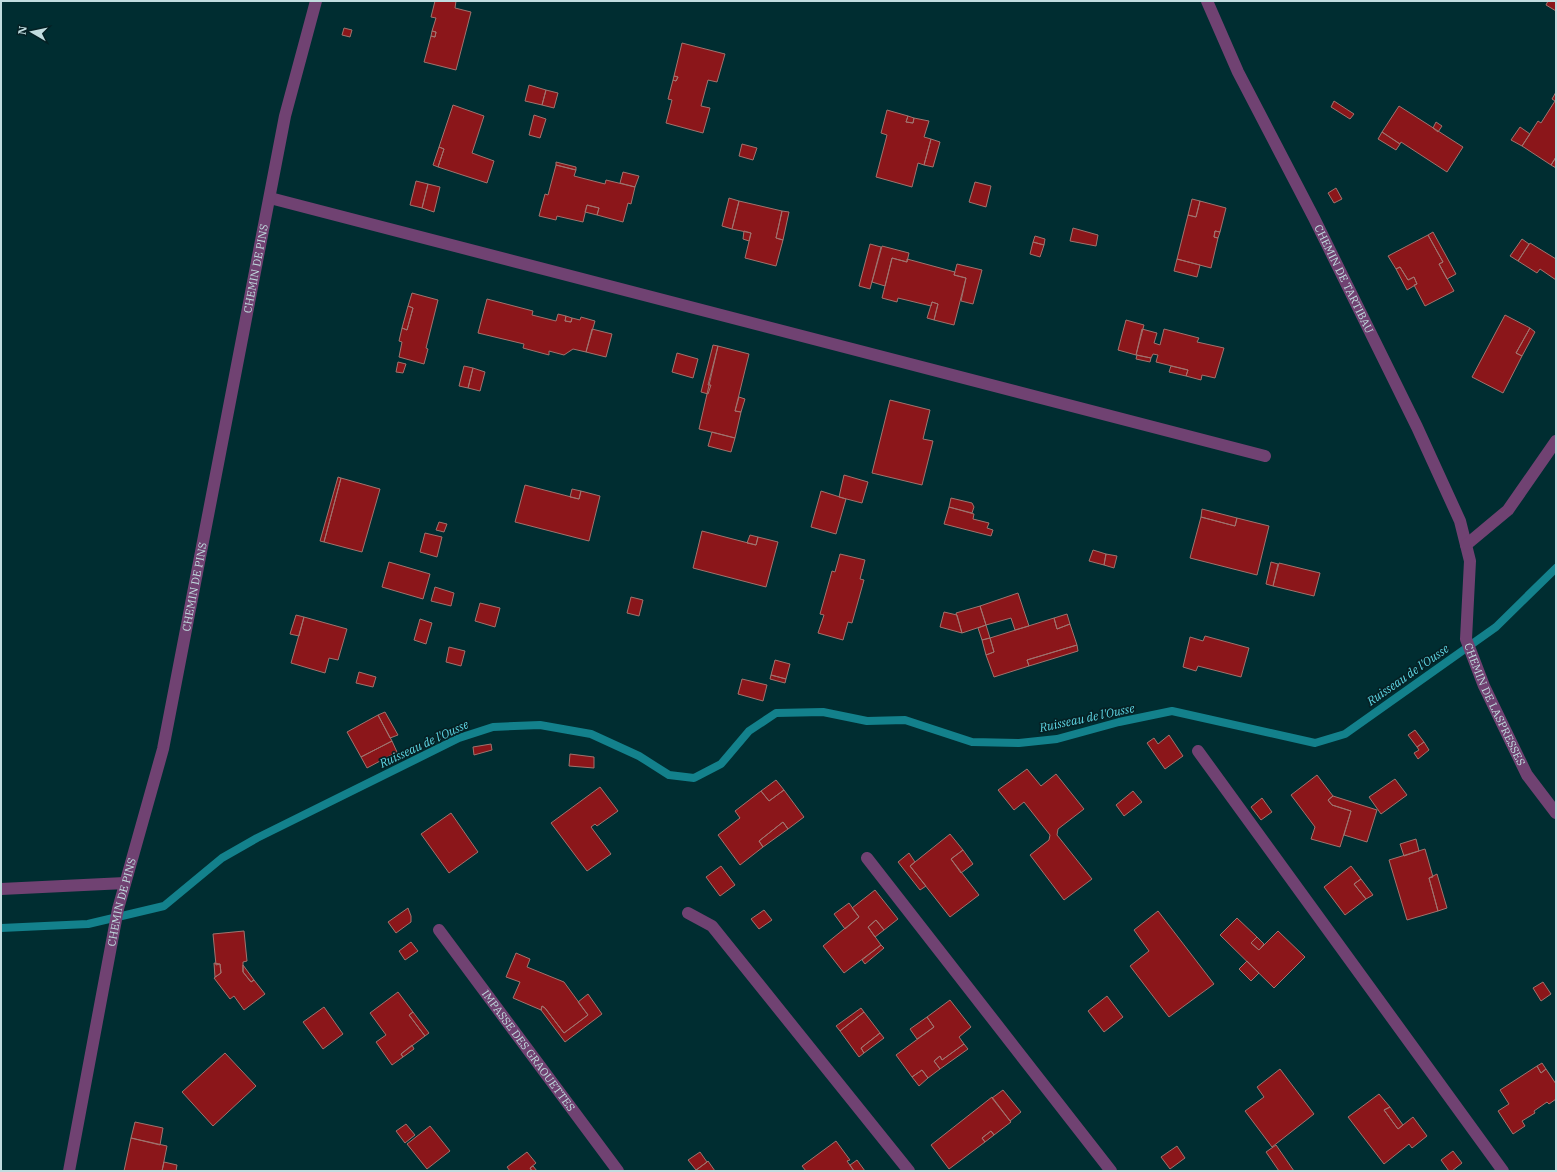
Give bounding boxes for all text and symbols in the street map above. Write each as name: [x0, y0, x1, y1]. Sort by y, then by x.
north arrow: [12, 12, 52, 52]
text: N: [15, 25, 30, 36]
street label: CHEMIN DE TARTIBAU: [1311, 222, 1377, 336]
street label: CHEMIN DE PINS: [240, 223, 271, 314]
street label: CHEMIN DE PINS: [179, 541, 210, 633]
water label: Ruisseau de l'Ousse: [1363, 640, 1452, 709]
street label: CHEMIN DE LASPRESSES: [1461, 641, 1528, 768]
water label: Ruisseau de l'Ousse: [1037, 700, 1136, 735]
water label: Ruisseau de l'Ousse: [376, 716, 471, 771]
street label: CHEMIN DE PINS: [104, 856, 139, 947]
street label: IMPASSE DES GRAOUETTES: [479, 987, 578, 1114]

